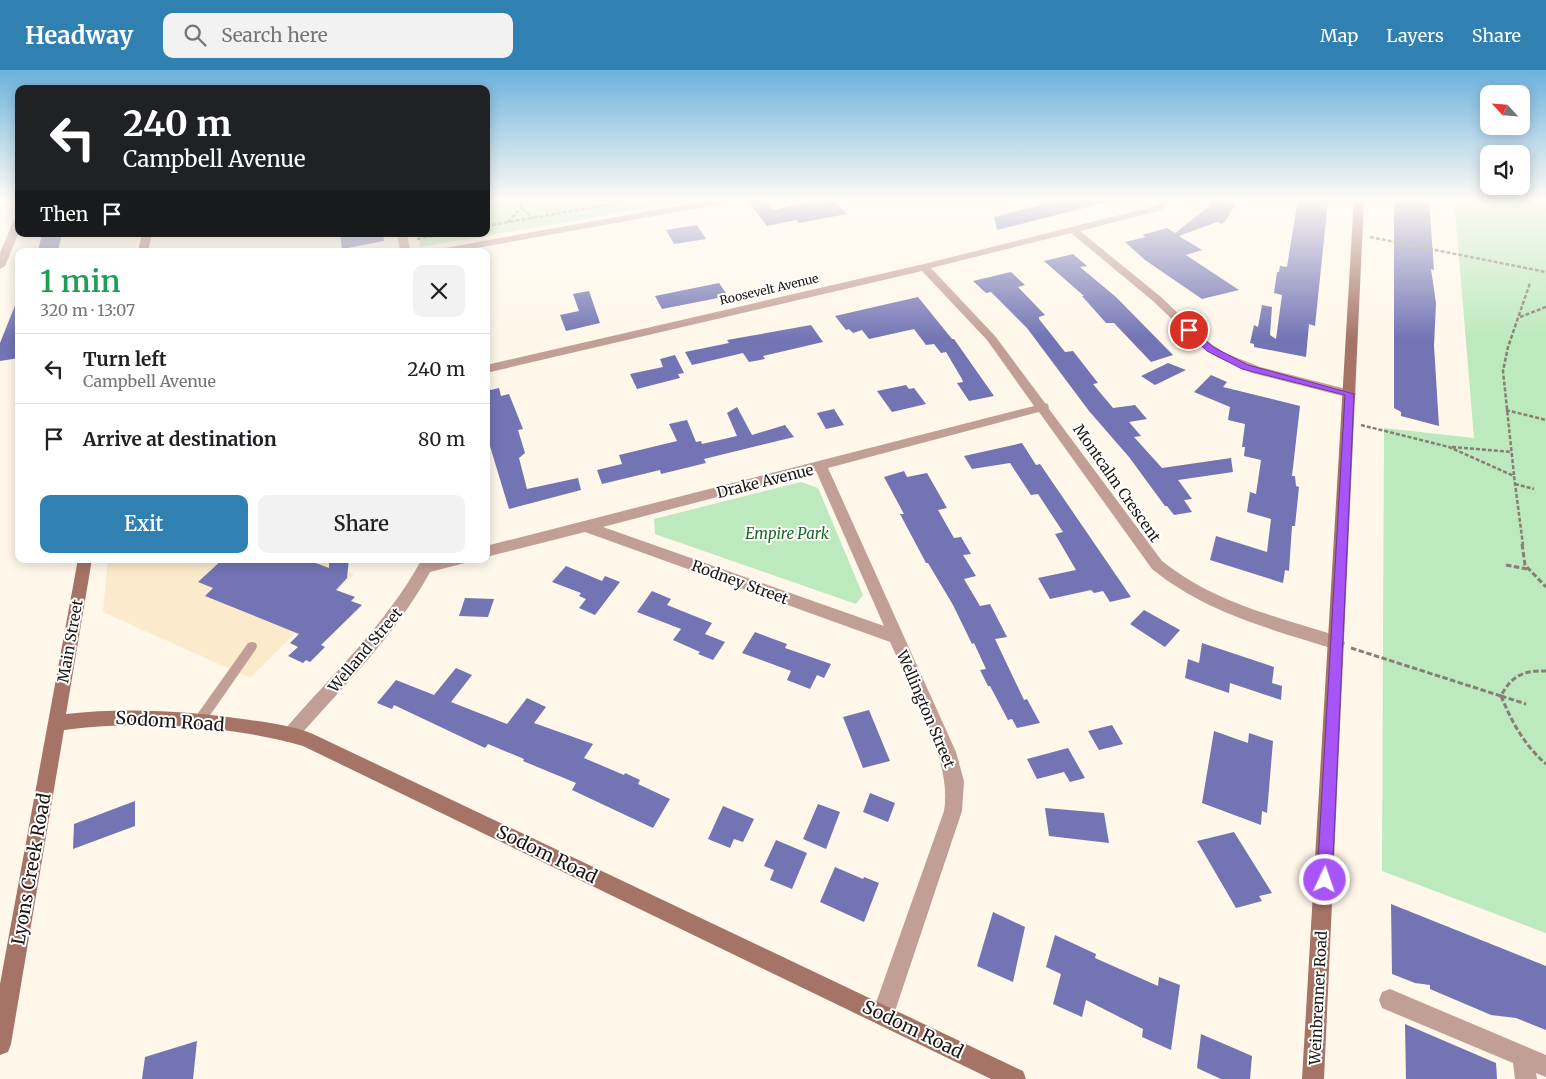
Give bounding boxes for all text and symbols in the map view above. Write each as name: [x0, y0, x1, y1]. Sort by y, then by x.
search box: [163, 13, 513, 58]
text: Headway: [25, 20, 133, 51]
icon: search: [181, 21, 209, 49]
text: Search here: [221, 23, 328, 47]
text: Map: [1320, 24, 1358, 47]
text: Layers: [1386, 24, 1444, 47]
text: Share: [1472, 24, 1521, 47]
north arrow: [1480, 85, 1530, 135]
map controls: [1480, 85, 1530, 195]
text: 240 m: [123, 102, 231, 146]
icon: left: [40, 105, 105, 170]
text: Campbell Avenue: [123, 145, 306, 173]
button: sound: [1480, 145, 1530, 195]
icon: arrive: [98, 200, 126, 228]
text: Then: [40, 202, 88, 226]
text: 1 min: [40, 262, 121, 300]
button: close: [413, 265, 465, 317]
street label: Roosevelt Avenue: [718, 270, 820, 308]
text: 320 m · 13:07: [40, 300, 135, 320]
pin: [1168, 309, 1210, 351]
icon: arrive: [1175, 316, 1203, 344]
text: Turn left: [83, 347, 167, 371]
icon: left: [40, 355, 68, 383]
text: 240 m: [407, 357, 465, 381]
text: Campbell Avenue: [83, 371, 216, 391]
street label: Montcalm Crescent: [1069, 420, 1165, 546]
icon: arrive: [40, 425, 68, 453]
text: Arrive at destination: [83, 427, 277, 451]
text: 80 m: [418, 427, 465, 451]
street label: Drake Avenue: [715, 460, 816, 502]
button: Exit: [40, 495, 248, 553]
button: Share: [258, 495, 465, 553]
park label: Empire Park: [745, 524, 830, 543]
street label: Rodney Street: [689, 556, 791, 608]
street label: Main Street: [53, 598, 87, 684]
street label: Welland Street: [323, 604, 406, 697]
street label: Wellington Street: [892, 646, 959, 771]
street label: Sodom Road: [115, 706, 225, 736]
street label: Lyons Creek Road: [6, 791, 56, 947]
street label: Sodom Road: [493, 820, 601, 888]
position arrow: [1298, 853, 1350, 905]
street label: Weinbrenner Road: [1305, 930, 1331, 1067]
street label: Sodom Road: [859, 995, 967, 1063]

